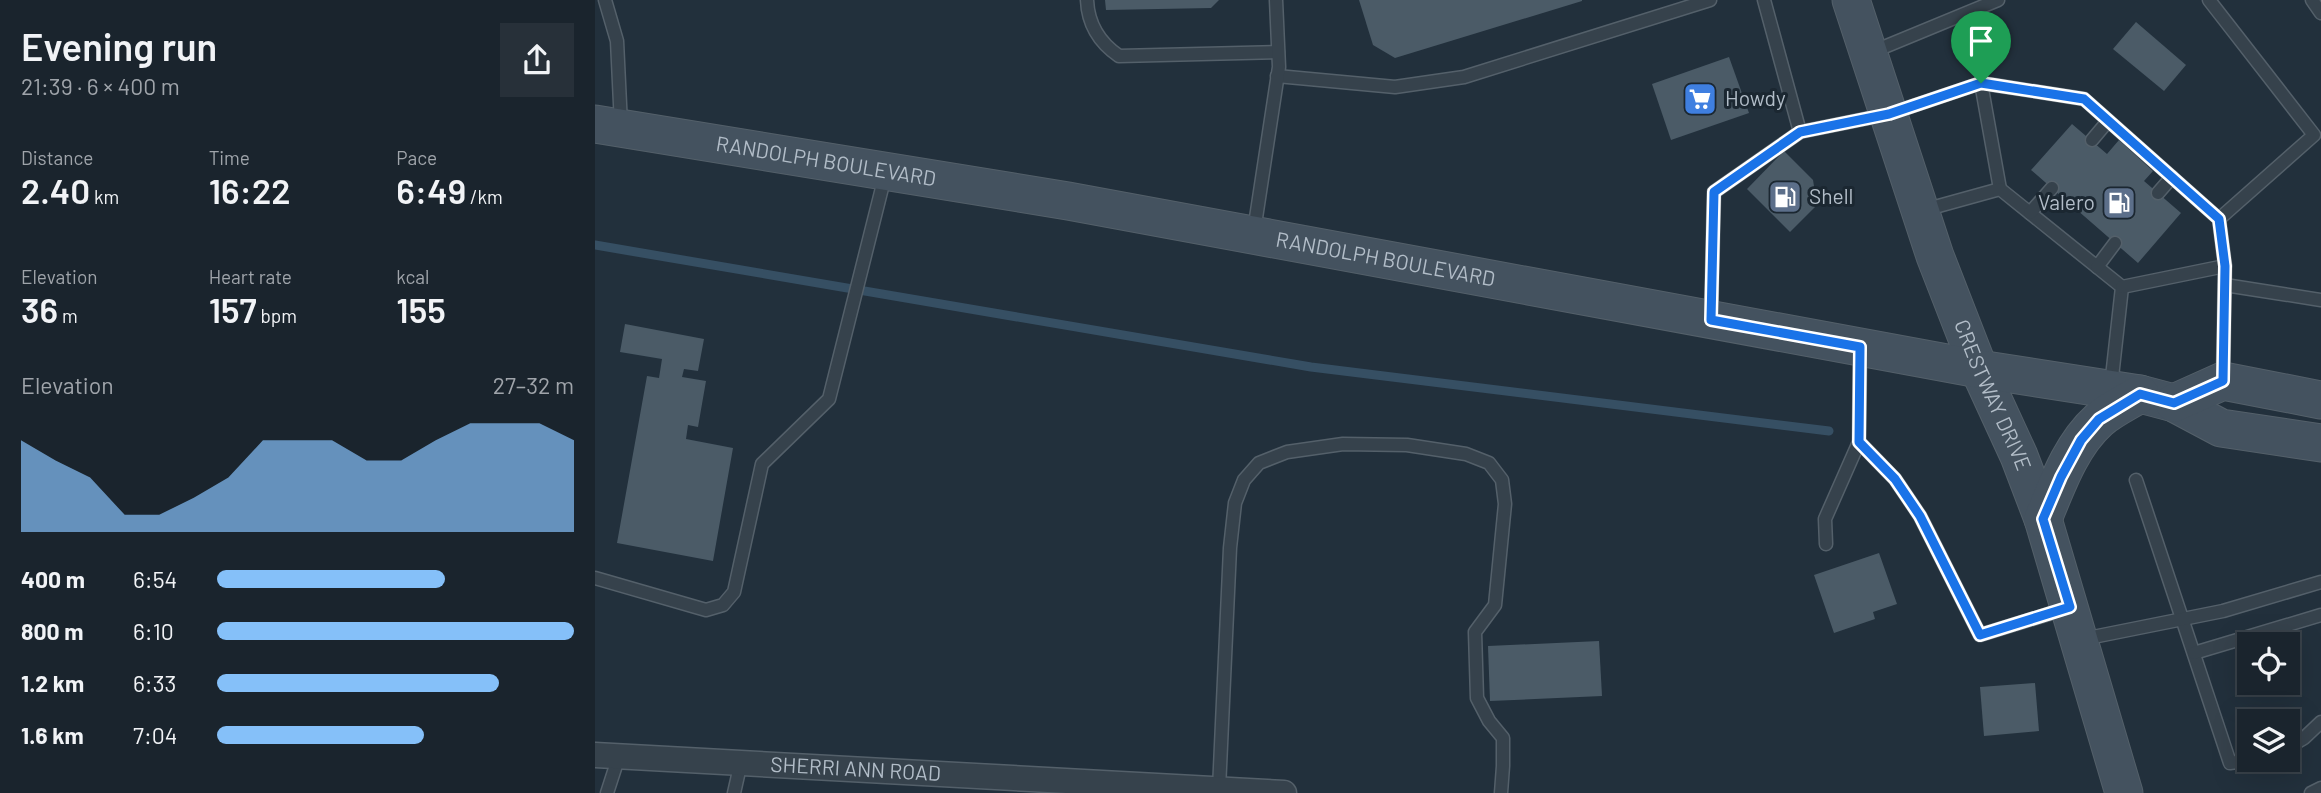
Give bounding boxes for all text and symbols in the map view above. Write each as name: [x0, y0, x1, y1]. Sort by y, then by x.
pin: [1951, 11, 2011, 83]
icon: arrive: [1962, 22, 2000, 60]
text: Evening run: [21, 23, 217, 69]
button: share: [500, 23, 574, 97]
text: 21:39 · 6 × 400 m: [21, 72, 180, 100]
supermarket icon: Howdy: [1681, 80, 1719, 118]
place label: Howdy: [1725, 85, 1786, 110]
street label: RANDOLPH BOULEVARD: [714, 130, 938, 190]
text: Distance: [21, 146, 93, 169]
text: Time: [209, 146, 250, 169]
text: Pace: [396, 146, 437, 169]
text: 2.40: [21, 169, 90, 211]
text: 16:22: [209, 169, 291, 211]
text: 6:49: [396, 169, 466, 211]
fuel station icon: Shell: [1766, 178, 1804, 216]
place label: Shell: [1809, 183, 1853, 208]
fuel station icon: Valero: [2100, 184, 2138, 222]
text: km: [90, 185, 119, 208]
text: /km: [466, 185, 503, 208]
place label: Valero: [2038, 189, 2095, 214]
street label: RANDOLPH BOULEVARD: [1274, 226, 1497, 291]
text: Elevation: [21, 265, 98, 288]
text: Heart rate: [209, 265, 292, 288]
text: kcal: [396, 265, 429, 288]
text: 36: [21, 288, 58, 330]
text: 157: [209, 288, 257, 330]
text: 155: [396, 288, 446, 330]
text: m: [58, 304, 78, 327]
text: bpm: [257, 304, 297, 327]
street label: CRESTWAY DRIVE: [1950, 316, 2037, 474]
text: Elevation: [21, 371, 114, 399]
text: 27–32 m: [493, 371, 574, 399]
text: 400 m: [21, 565, 85, 593]
text: 6:54: [133, 565, 177, 593]
text: 800 m: [21, 617, 83, 645]
text: 6:10: [133, 617, 174, 645]
map controls: [2237, 632, 2300, 772]
button: locate: [2237, 632, 2300, 695]
text: 1.2 km: [21, 669, 84, 697]
text: 6:33: [133, 669, 176, 697]
button: layers: [2237, 709, 2300, 772]
text: 1.6 km: [21, 721, 84, 749]
text: 7:04: [133, 721, 177, 749]
street label: SHERRI ANN ROAD: [770, 751, 942, 785]

